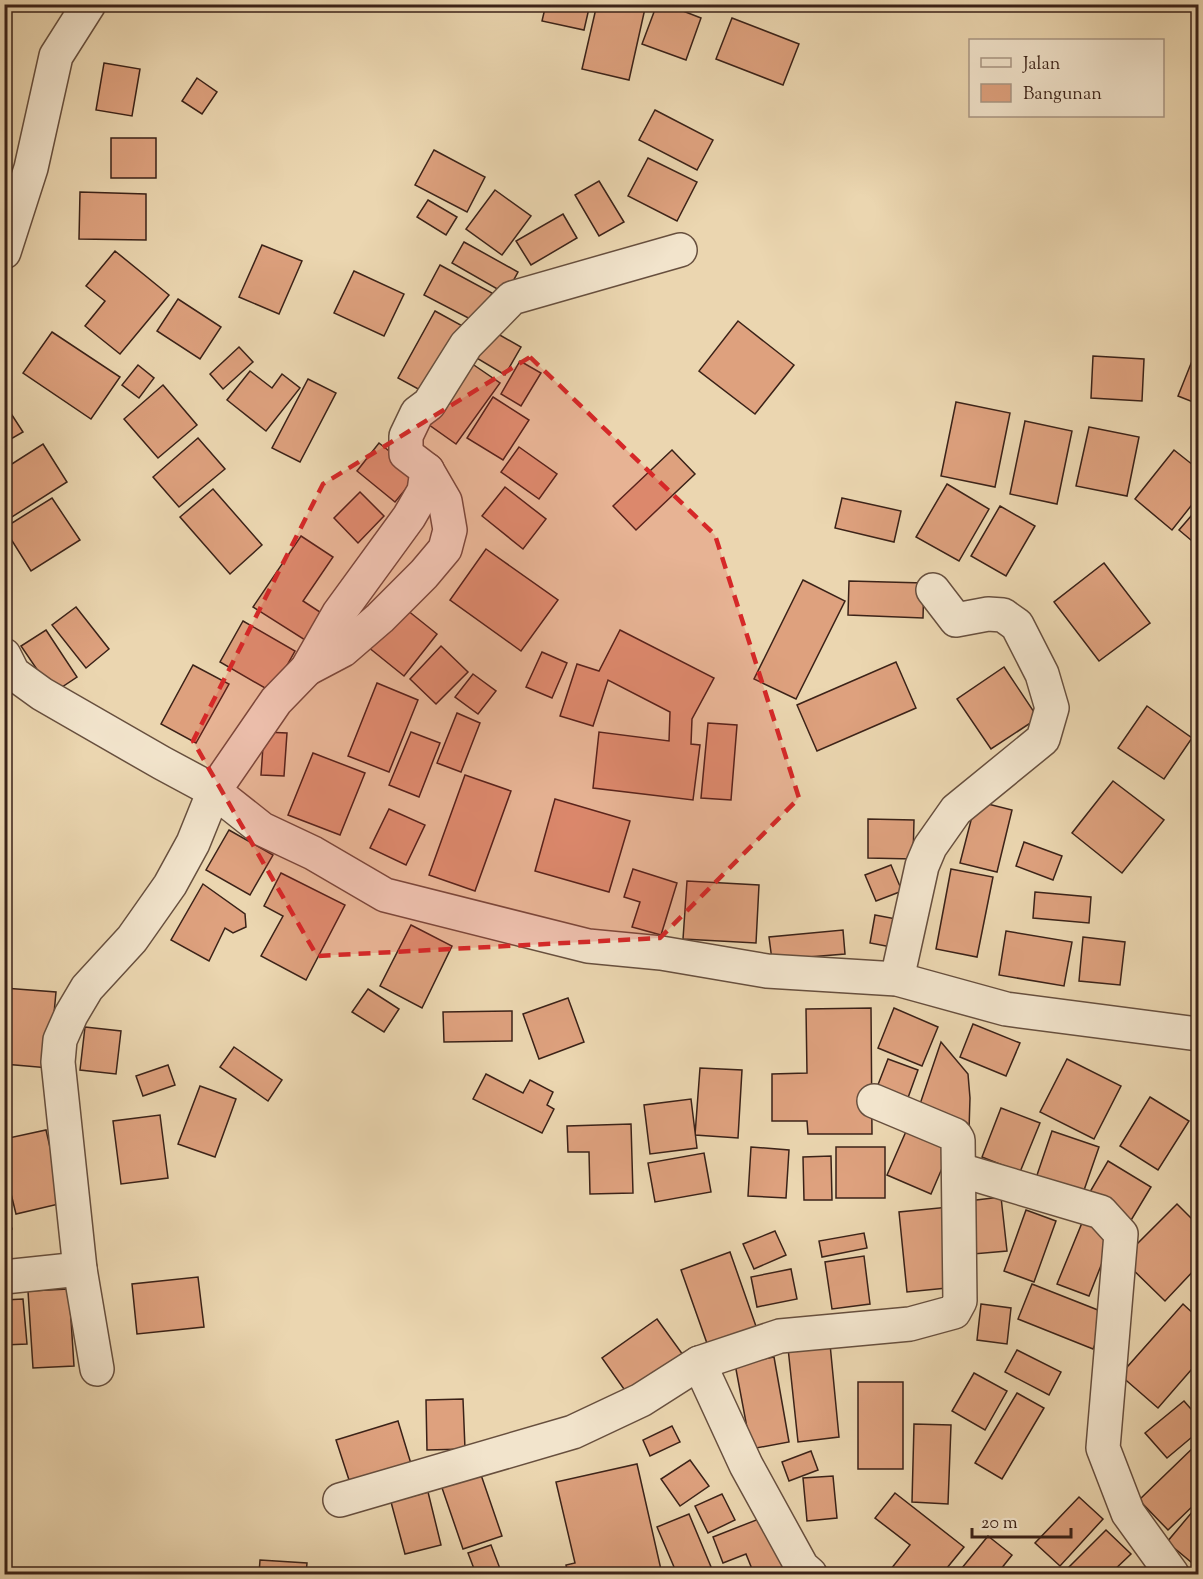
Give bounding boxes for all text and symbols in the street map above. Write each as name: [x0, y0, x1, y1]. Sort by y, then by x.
legend: [969, 39, 1164, 117]
text: Jalan: [1022, 52, 1061, 78]
text: Bangunan: [1023, 82, 1102, 108]
scale bar: [972, 1501, 1071, 1539]
text: 20 m: [981, 1511, 1018, 1537]

